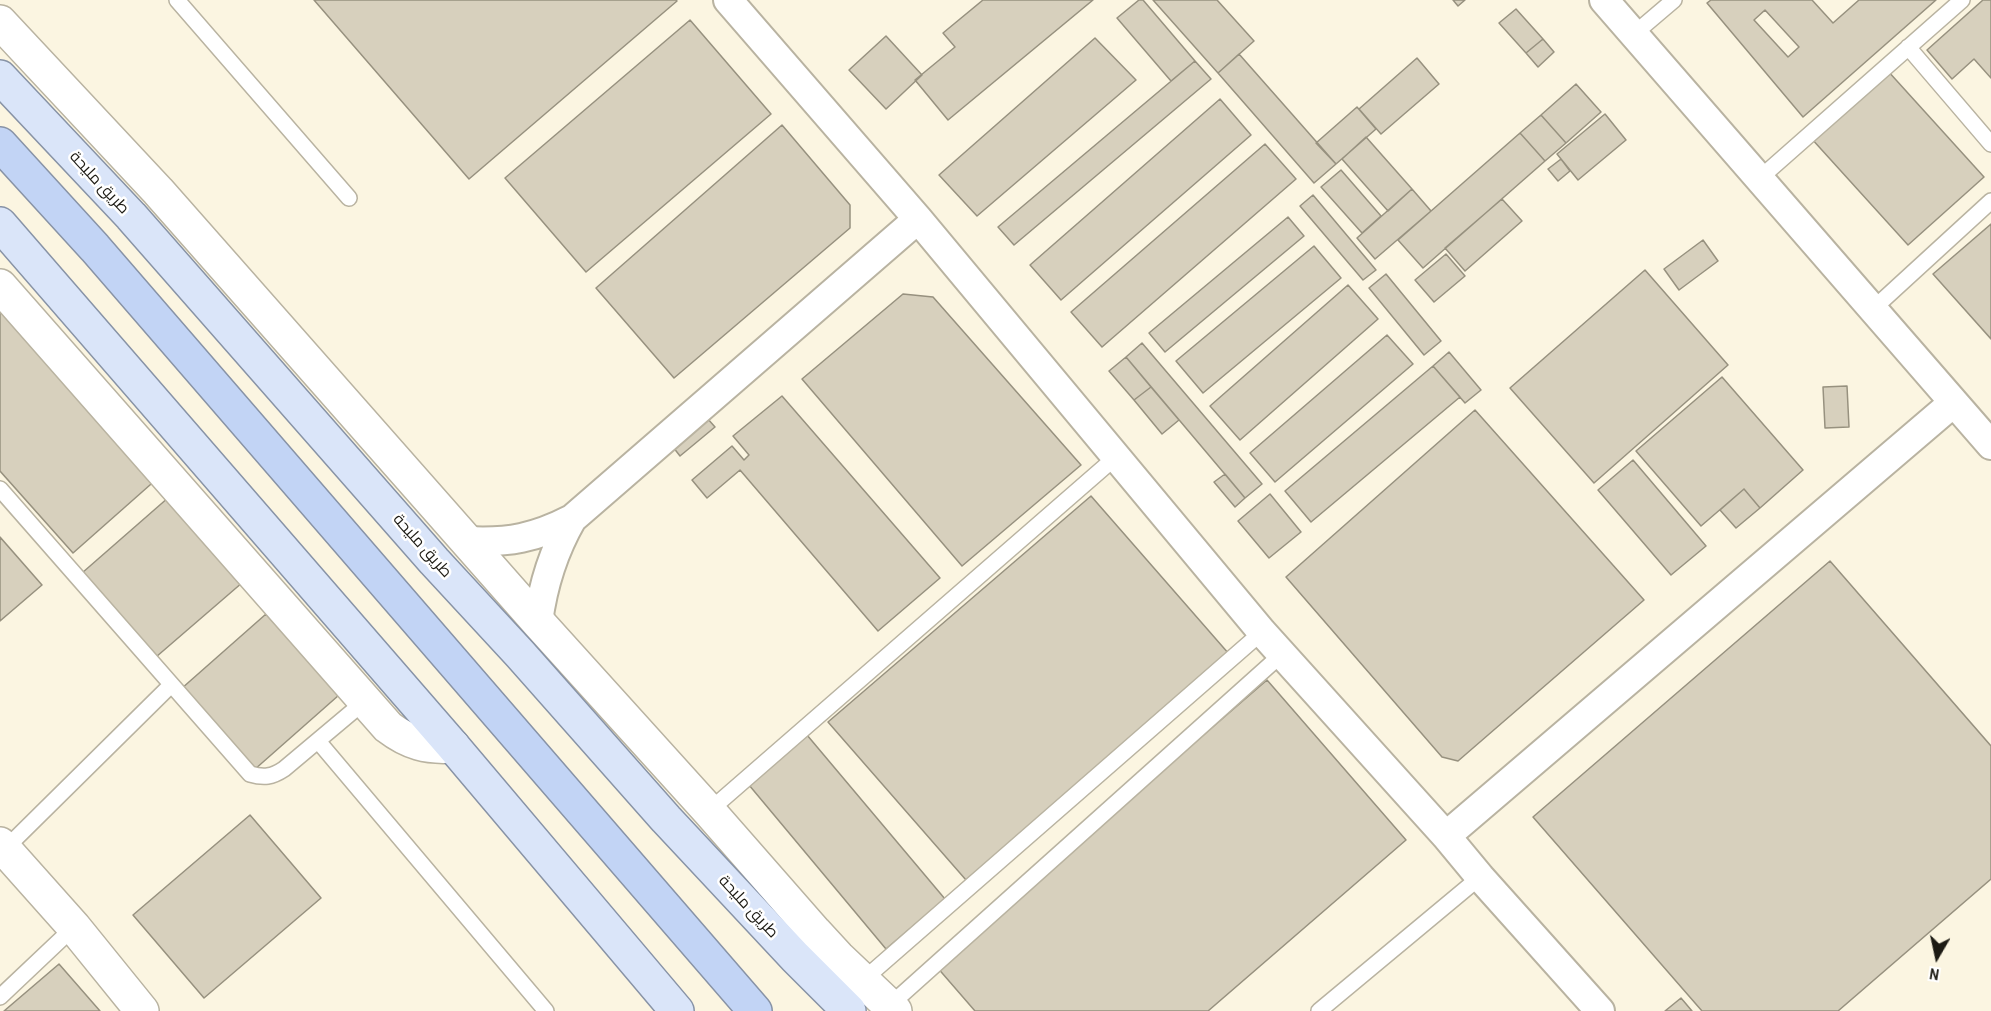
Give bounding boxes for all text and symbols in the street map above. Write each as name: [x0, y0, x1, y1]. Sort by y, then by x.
street label: طريق مليحة: [65, 148, 133, 218]
street label: طريق مليحة: [388, 510, 456, 582]
street label: طريق مليحة: [714, 872, 782, 942]
north arrow: [1907, 927, 1967, 987]
text: N: [1928, 963, 1941, 986]

